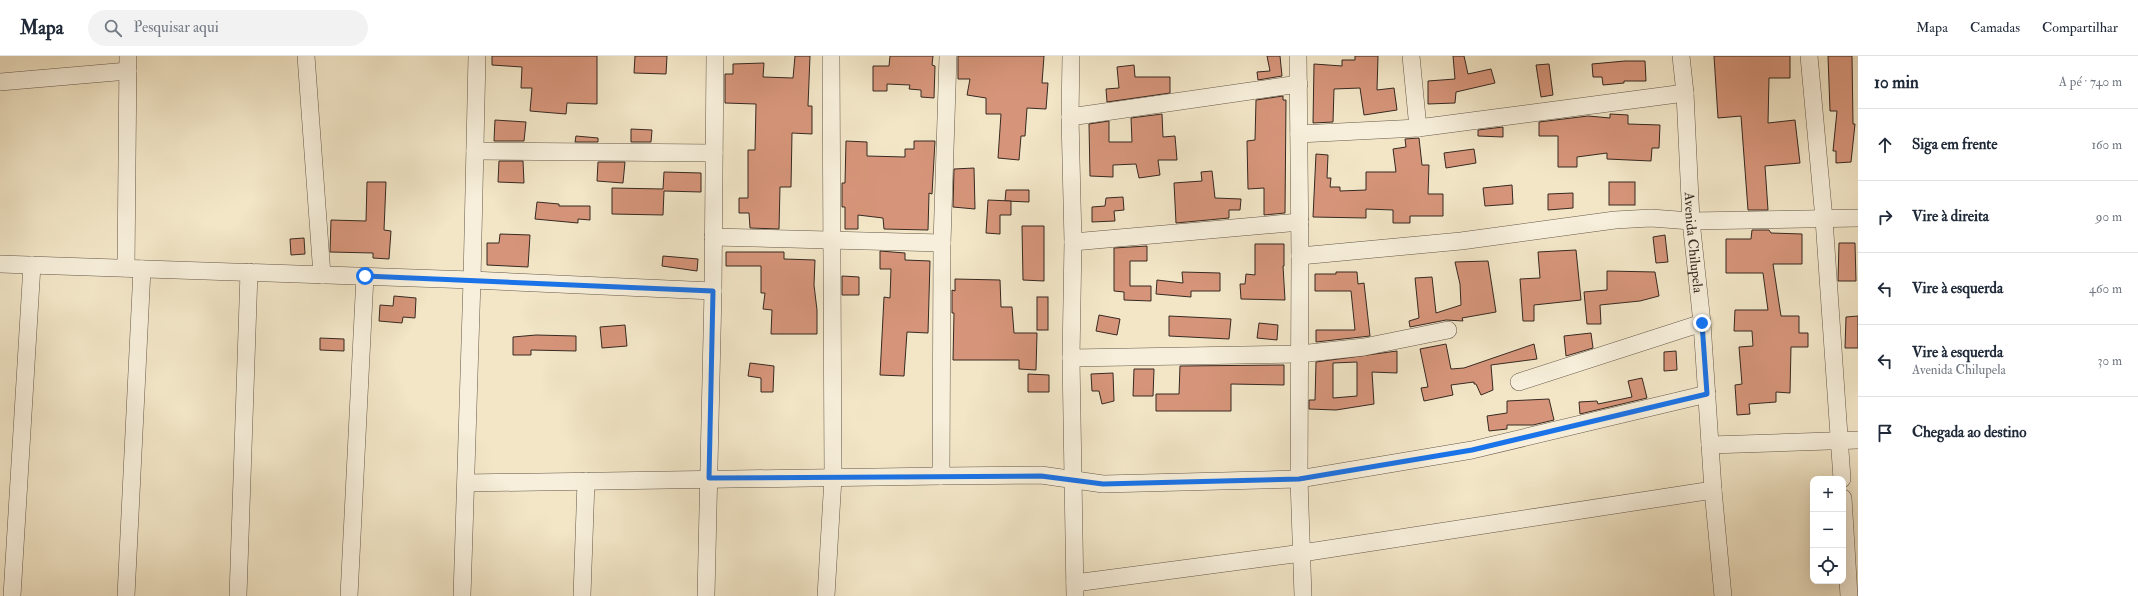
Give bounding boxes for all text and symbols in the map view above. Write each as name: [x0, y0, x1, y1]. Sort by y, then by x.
search box: [88, 10, 368, 46]
text: Mapa: [20, 16, 64, 40]
icon: search: [102, 17, 124, 39]
text: Pesquisar aqui: [134, 18, 219, 37]
text: Mapa: [1916, 19, 1948, 36]
text: Camadas: [1970, 19, 2020, 36]
text: Compartilhar: [2042, 19, 2118, 36]
text: 10 min: [1874, 72, 1919, 93]
text: A pé · 740 m: [2059, 74, 2122, 90]
icon: ahead: [1874, 134, 1896, 156]
text: Siga em frente: [1912, 135, 1998, 154]
text: 160 m: [2091, 137, 2122, 153]
street label: Avenida Chilupela: [1681, 191, 1707, 294]
icon: right: [1874, 206, 1896, 228]
text: Vire à direita: [1912, 207, 1989, 226]
text: 90 m: [2096, 209, 2122, 225]
route start: [356, 267, 374, 285]
icon: left: [1874, 278, 1896, 300]
text: Vire à esquerda: [1912, 279, 2003, 298]
text: 460 m: [2089, 281, 2122, 297]
route end: [1693, 314, 1711, 332]
text: Vire à esquerda: [1912, 343, 2003, 362]
icon: left: [1874, 350, 1896, 372]
text: 30 m: [2098, 353, 2122, 369]
text: Avenida Chilupela: [1912, 362, 2006, 378]
icon: arrive: [1874, 422, 1896, 444]
text: Chegada ao destino: [1912, 423, 2027, 442]
map controls: [1810, 476, 1846, 584]
button: +: [1810, 476, 1846, 512]
button: −: [1810, 512, 1846, 548]
button: locate: [1810, 548, 1846, 584]

